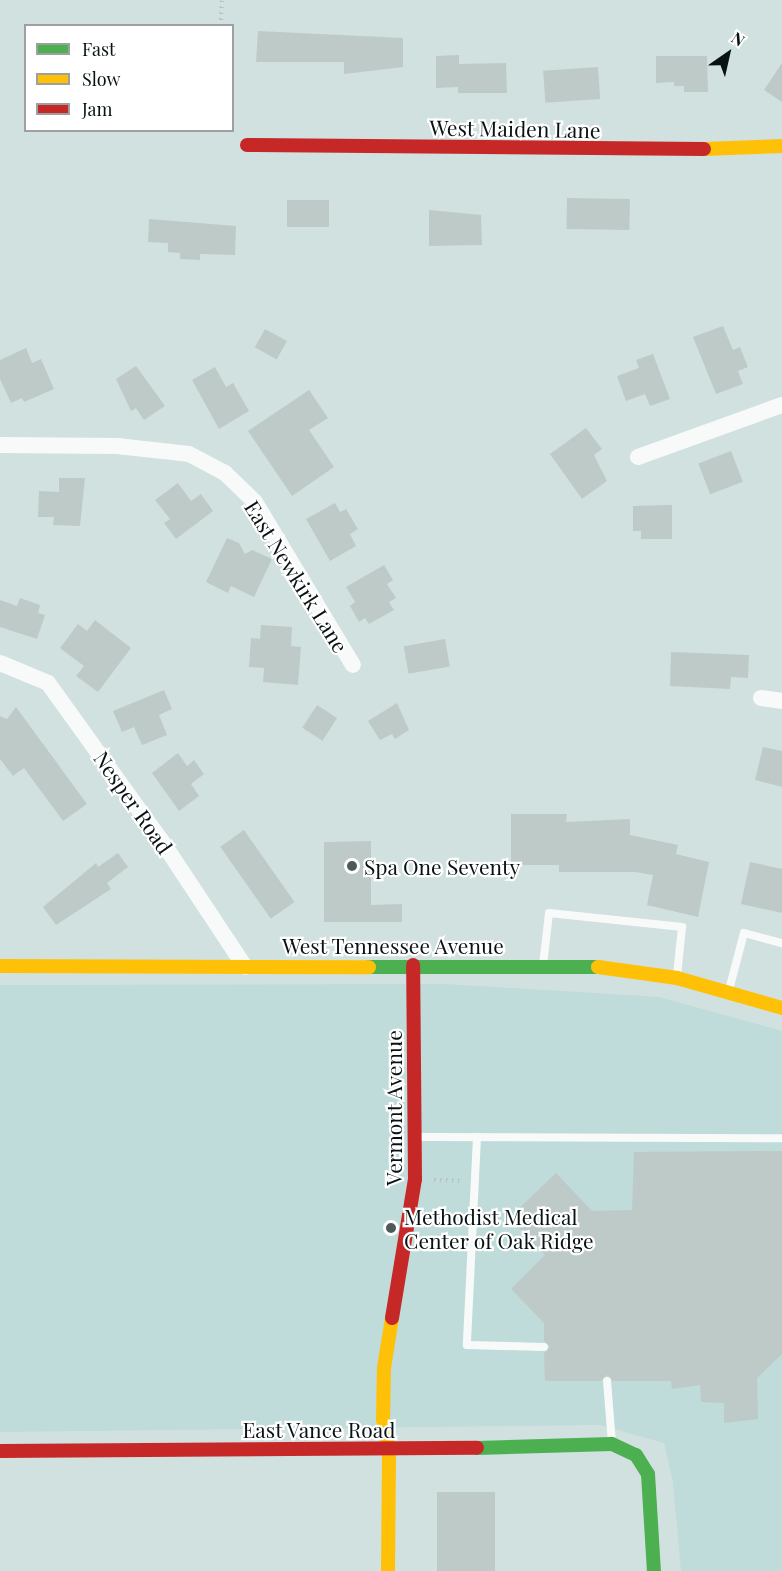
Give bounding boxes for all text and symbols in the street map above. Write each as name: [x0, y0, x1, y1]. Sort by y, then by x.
legend: [24, 24, 234, 132]
north arrow: [698, 24, 758, 84]
text: N: [728, 27, 749, 51]
text: Fast: [82, 37, 115, 61]
text: Slow: [82, 67, 120, 91]
text: Jam: [82, 97, 112, 121]
street label: West Maiden Lane: [429, 114, 601, 142]
street label: East Newkirk Lane: [240, 495, 354, 657]
street label: Nesper Road: [89, 746, 179, 858]
place label: Spa One Seventy: [364, 853, 520, 879]
marker: Spa One Seventy: [345, 859, 359, 873]
street label: West Tennessee Avenue: [281, 932, 505, 958]
street label: Vermont Avenue: [380, 1030, 406, 1186]
place label: Methodist Medical Center of Oak Ridge: [404, 1203, 594, 1253]
marker: Methodist Medical Center of Oak Ridge: [382, 1219, 400, 1237]
street label: East Vance Road: [242, 1416, 396, 1442]

